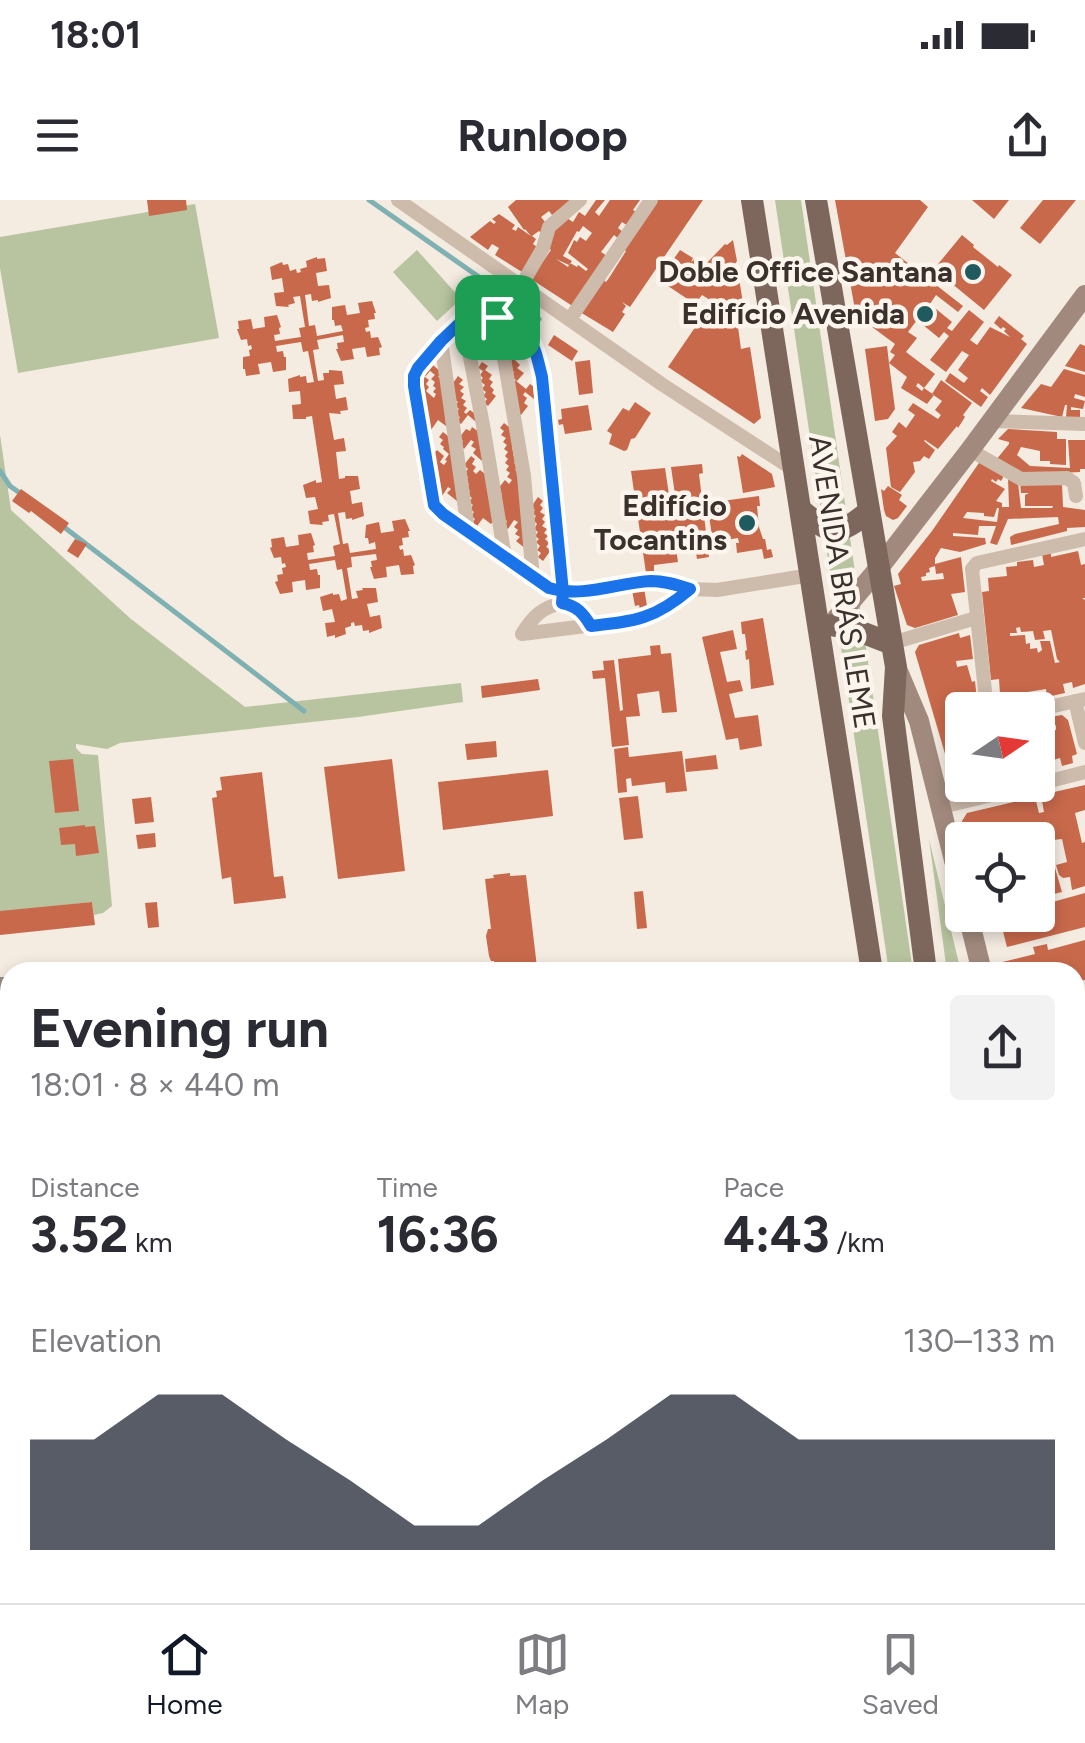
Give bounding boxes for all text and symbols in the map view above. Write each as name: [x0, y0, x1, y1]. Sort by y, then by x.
text: 18:01: [50, 12, 141, 58]
icon: menu: [30, 108, 85, 163]
text: Runloop: [457, 108, 628, 162]
icon: share: [1000, 108, 1055, 163]
place label: Doble Office Santana: [658, 253, 953, 290]
marker: Doble Office Santana: [962, 261, 984, 283]
pin: [455, 275, 540, 360]
icon: arrive: [470, 290, 525, 345]
place label: Edifício Avenida: [681, 295, 905, 332]
marker: Edifício Avenida: [914, 303, 936, 325]
street label: AVENIDA BRÁS LEME: [801, 432, 884, 732]
place label: Edifício Tocantins: [594, 487, 727, 558]
marker: Edifício Tocantins: [736, 512, 758, 534]
north arrow: [945, 692, 1055, 802]
map controls: [945, 692, 1055, 932]
button: locate: [945, 822, 1055, 932]
text: Evening run: [30, 995, 329, 1061]
button: share: [950, 995, 1055, 1100]
text: 18:01 · 8 × 440 m: [30, 1066, 279, 1104]
text: Distance: [30, 1170, 140, 1204]
text: Time: [377, 1170, 438, 1204]
text: Pace: [723, 1170, 784, 1204]
text: 3.52: [30, 1204, 128, 1265]
text: 16:36: [377, 1204, 499, 1265]
text: 4:43: [723, 1204, 829, 1265]
text: km: [128, 1225, 173, 1259]
text: /km: [829, 1225, 885, 1259]
text: Elevation: [30, 1322, 162, 1360]
text: 130–133 m: [903, 1322, 1055, 1360]
tab: Home: [146, 1627, 222, 1721]
tab: Map: [515, 1627, 570, 1721]
tab: Saved: [862, 1627, 939, 1721]

